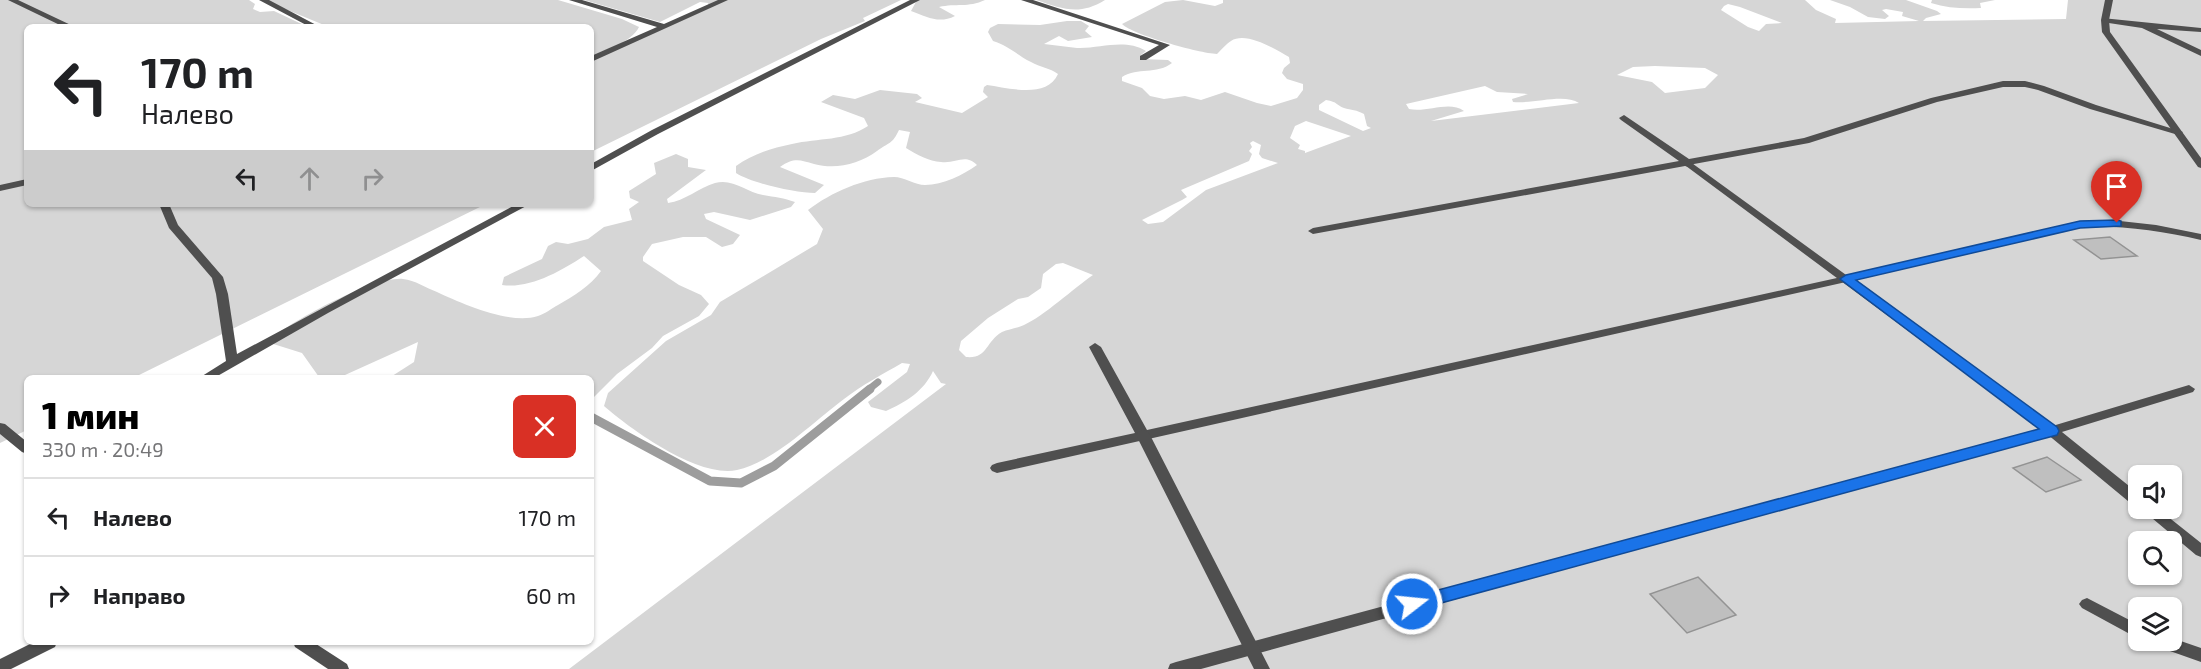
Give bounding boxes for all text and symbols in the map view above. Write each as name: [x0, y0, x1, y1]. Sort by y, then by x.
text: 170 m: [141, 46, 254, 96]
icon: left: [42, 48, 120, 126]
text: Налево: [141, 97, 234, 129]
pin: [2091, 161, 2142, 223]
icon: left: [230, 162, 263, 195]
icon: ahead: [293, 162, 326, 195]
icon: right: [356, 162, 389, 195]
icon: arrive: [2100, 170, 2133, 203]
text: 1 мин: [42, 393, 140, 436]
button: close: [513, 395, 576, 458]
text: 330 m · 20:49: [42, 437, 164, 461]
map controls: [2128, 465, 2182, 651]
button: sound: [2128, 465, 2182, 519]
icon: left: [42, 501, 75, 534]
text: Налево: [93, 504, 172, 530]
text: 170 m: [519, 504, 576, 530]
button: search: [2128, 531, 2182, 585]
position arrow: [1380, 572, 1444, 636]
icon: right: [42, 579, 75, 612]
text: Направо: [93, 582, 186, 608]
text: 60 m: [526, 582, 576, 608]
button: layers: [2128, 597, 2182, 651]

